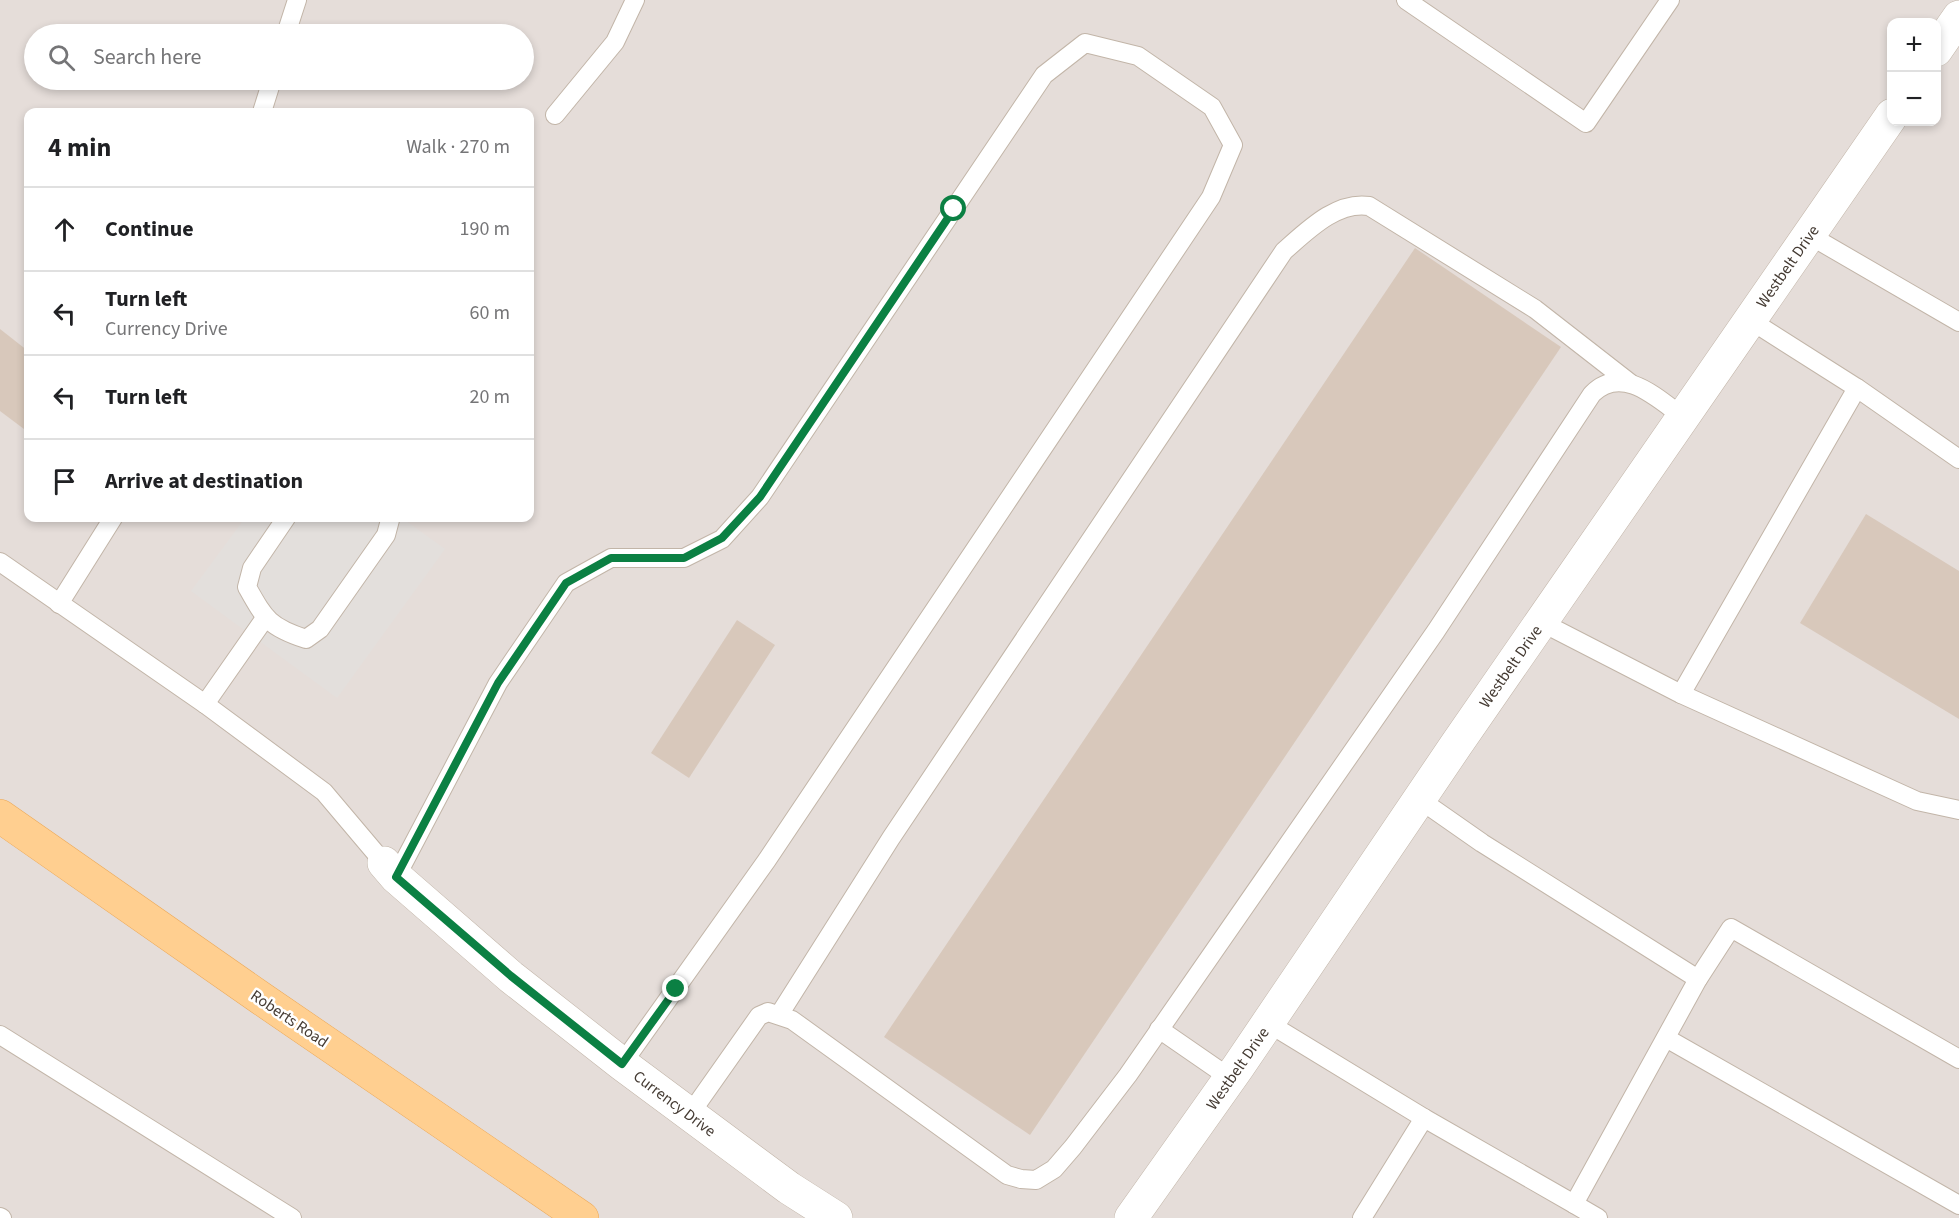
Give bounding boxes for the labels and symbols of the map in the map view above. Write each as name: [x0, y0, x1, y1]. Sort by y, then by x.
route start: [940, 195, 966, 221]
street label: Westbelt Drive: [1751, 221, 1825, 312]
street label: Westbelt Drive: [1474, 621, 1548, 712]
route end: [662, 975, 688, 1001]
street label: Roberts Road: [246, 985, 333, 1053]
street label: Westbelt Drive: [1201, 1023, 1275, 1114]
street label: Currency Drive: [629, 1066, 720, 1142]

